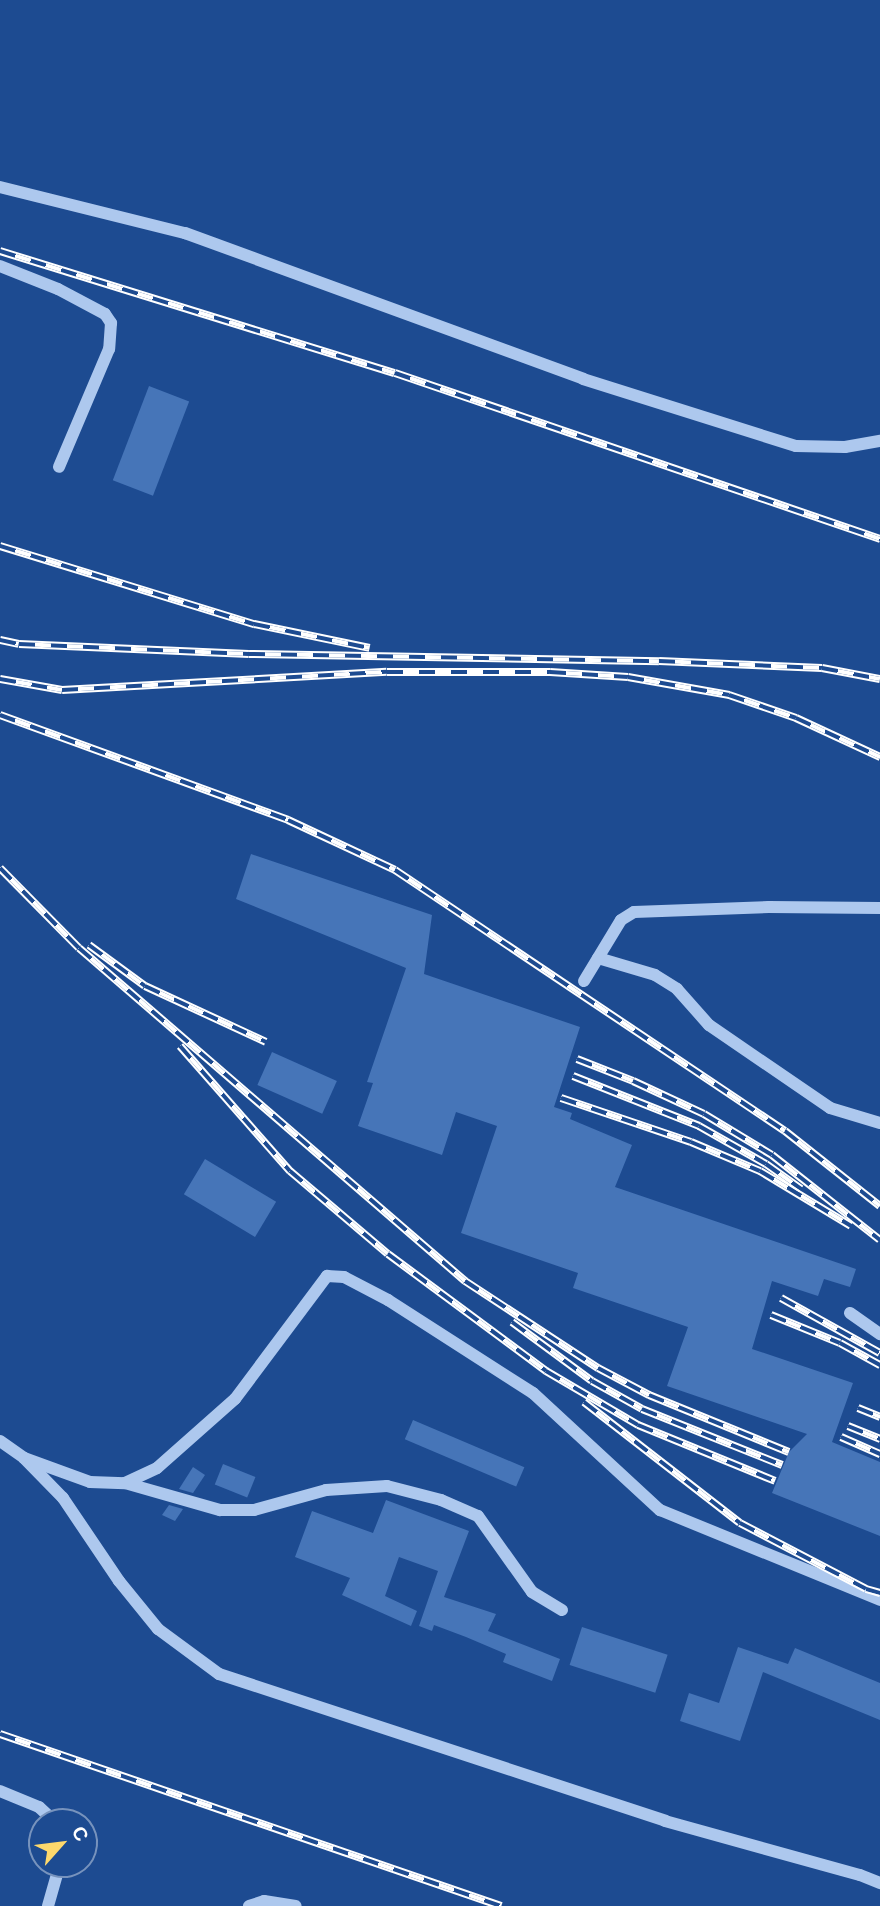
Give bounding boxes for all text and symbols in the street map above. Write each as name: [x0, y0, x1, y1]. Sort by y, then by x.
north arrow: [28, 1808, 98, 1878]
text: С: [68, 1823, 93, 1845]

